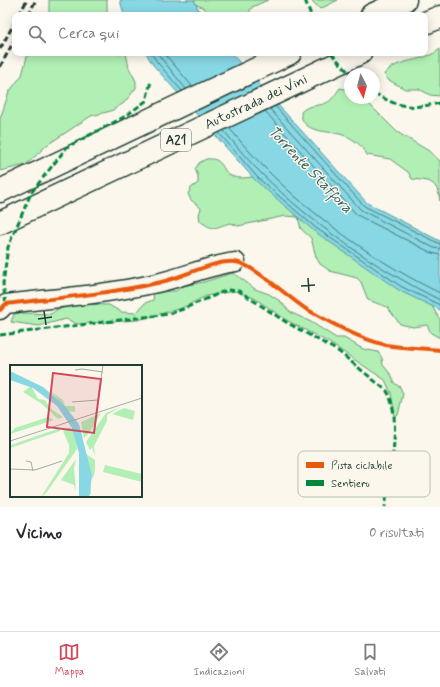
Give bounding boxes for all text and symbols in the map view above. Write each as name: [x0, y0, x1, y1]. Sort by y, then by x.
search box: [12, 12, 428, 56]
icon: search: [26, 23, 48, 45]
text: Cerca qui: [58, 24, 119, 44]
north arrow: [344, 68, 380, 104]
street label: Autostrada dei Vini: [202, 70, 310, 134]
water label: Torrente Staffora: [263, 122, 357, 219]
road number: A21: [161, 129, 191, 151]
inset map: [10, 365, 142, 497]
legend: [298, 451, 430, 497]
text: Pista ciclabile: [331, 459, 392, 473]
text: Sentiero: [331, 477, 370, 491]
text: Vicino: [16, 522, 62, 544]
text: 0 risultati: [369, 525, 424, 542]
tab: Mappa: [55, 641, 84, 679]
tab: Indicazioni: [193, 641, 245, 679]
tab: Salvati: [354, 641, 385, 679]

